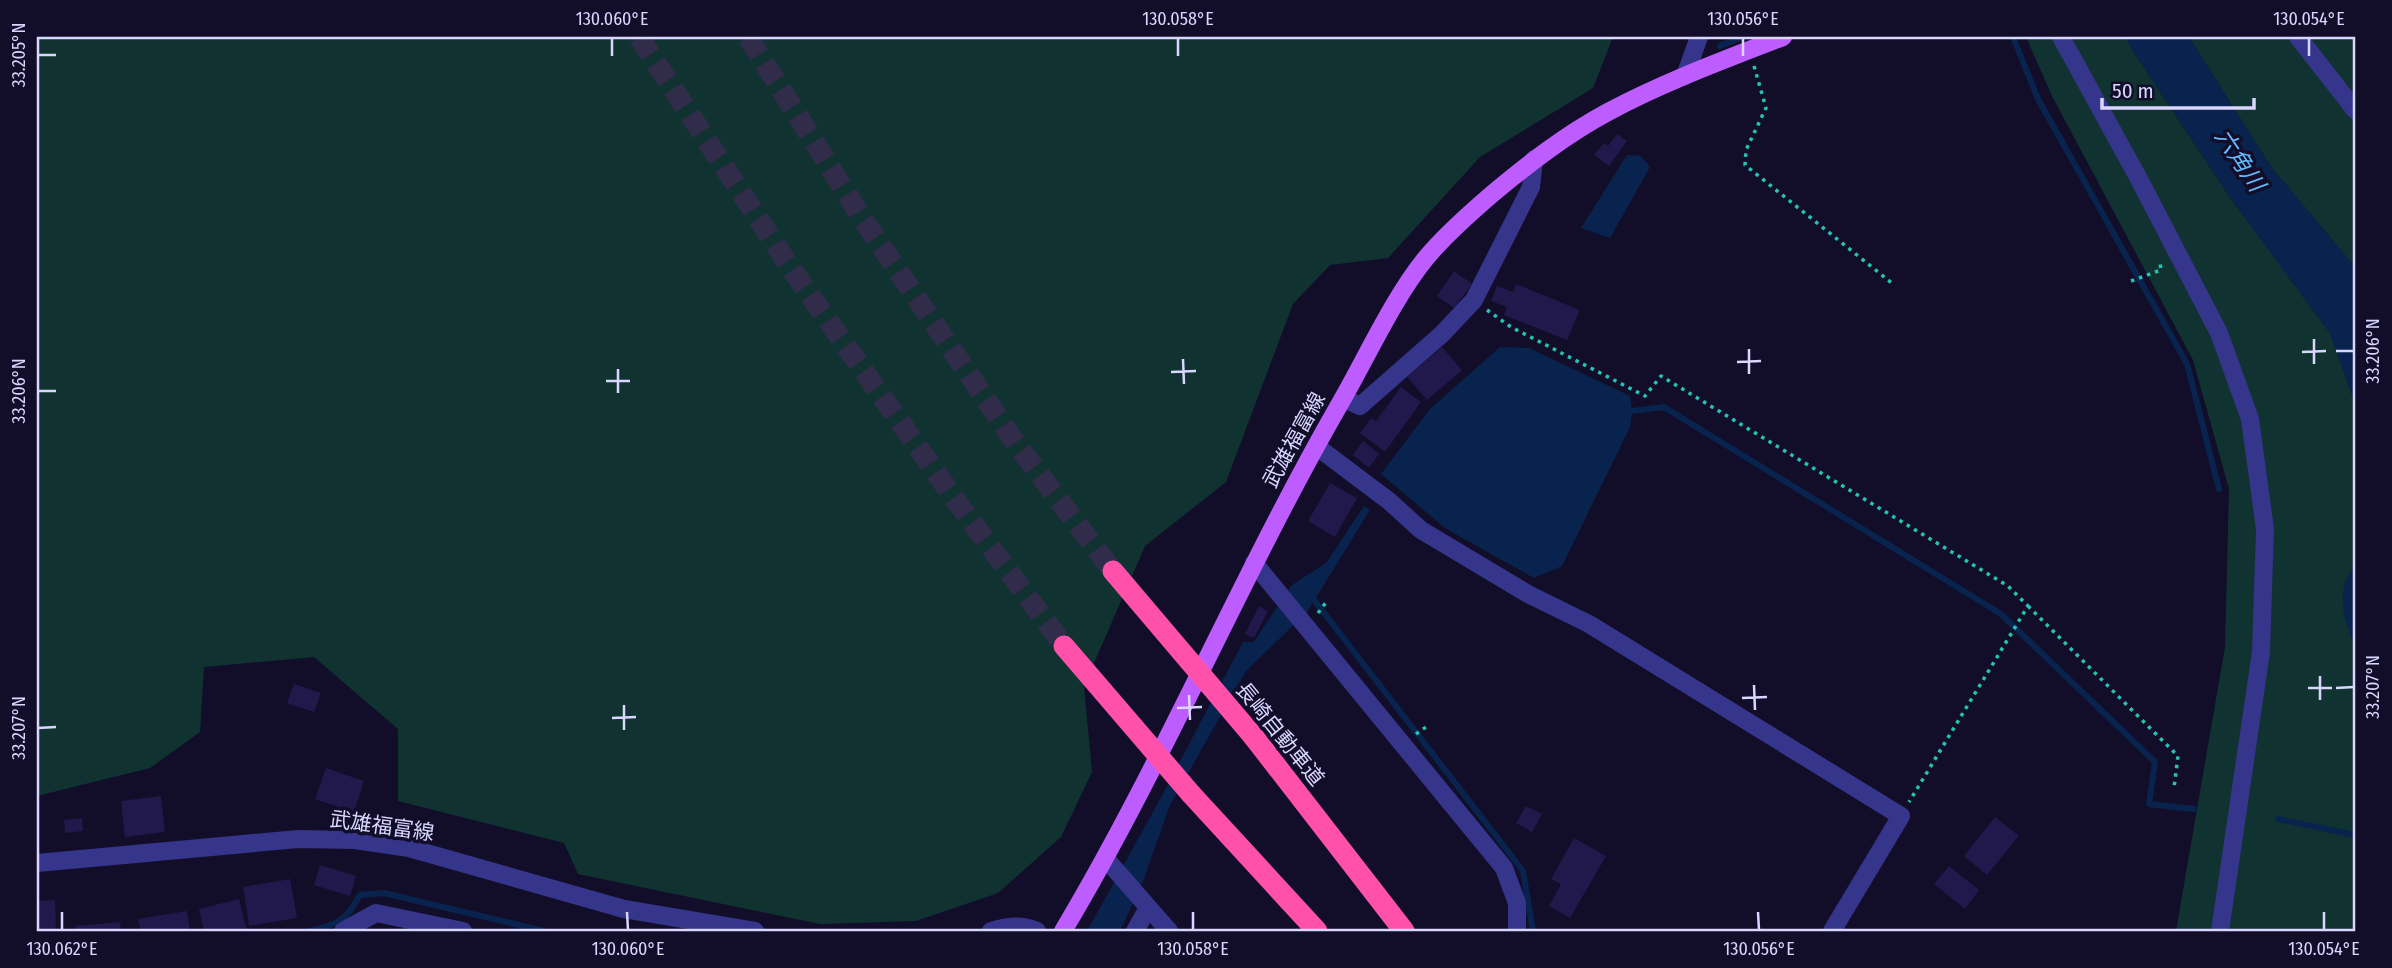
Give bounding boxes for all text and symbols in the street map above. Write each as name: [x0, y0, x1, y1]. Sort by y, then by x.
text: 130.060°E: [576, 8, 648, 30]
text: 130.058°E: [1142, 8, 1214, 30]
text: 130.056°E: [1707, 8, 1779, 30]
text: 130.054°E: [2273, 8, 2345, 30]
text: 33.205°N: [8, 23, 30, 87]
scale bar: [2102, 66, 2254, 110]
text: 50 m: [2112, 78, 2154, 104]
water label: 六角川: [2209, 124, 2273, 199]
text: 33.206°N: [2362, 318, 2384, 384]
text: 33.206°N: [8, 358, 30, 424]
street label: 武雄福富線: [1257, 388, 1331, 492]
text: 33.207°N: [2362, 655, 2384, 719]
street label: 長崎自動車道: [1230, 677, 1330, 791]
text: 33.207°N: [8, 696, 30, 760]
street label: 武雄福富線: [328, 806, 436, 846]
text: 130.062°E: [26, 938, 98, 960]
text: 130.060°E: [592, 938, 664, 960]
text: 130.058°E: [1157, 938, 1229, 960]
text: 130.056°E: [1723, 938, 1795, 960]
text: 130.054°E: [2288, 938, 2360, 960]

